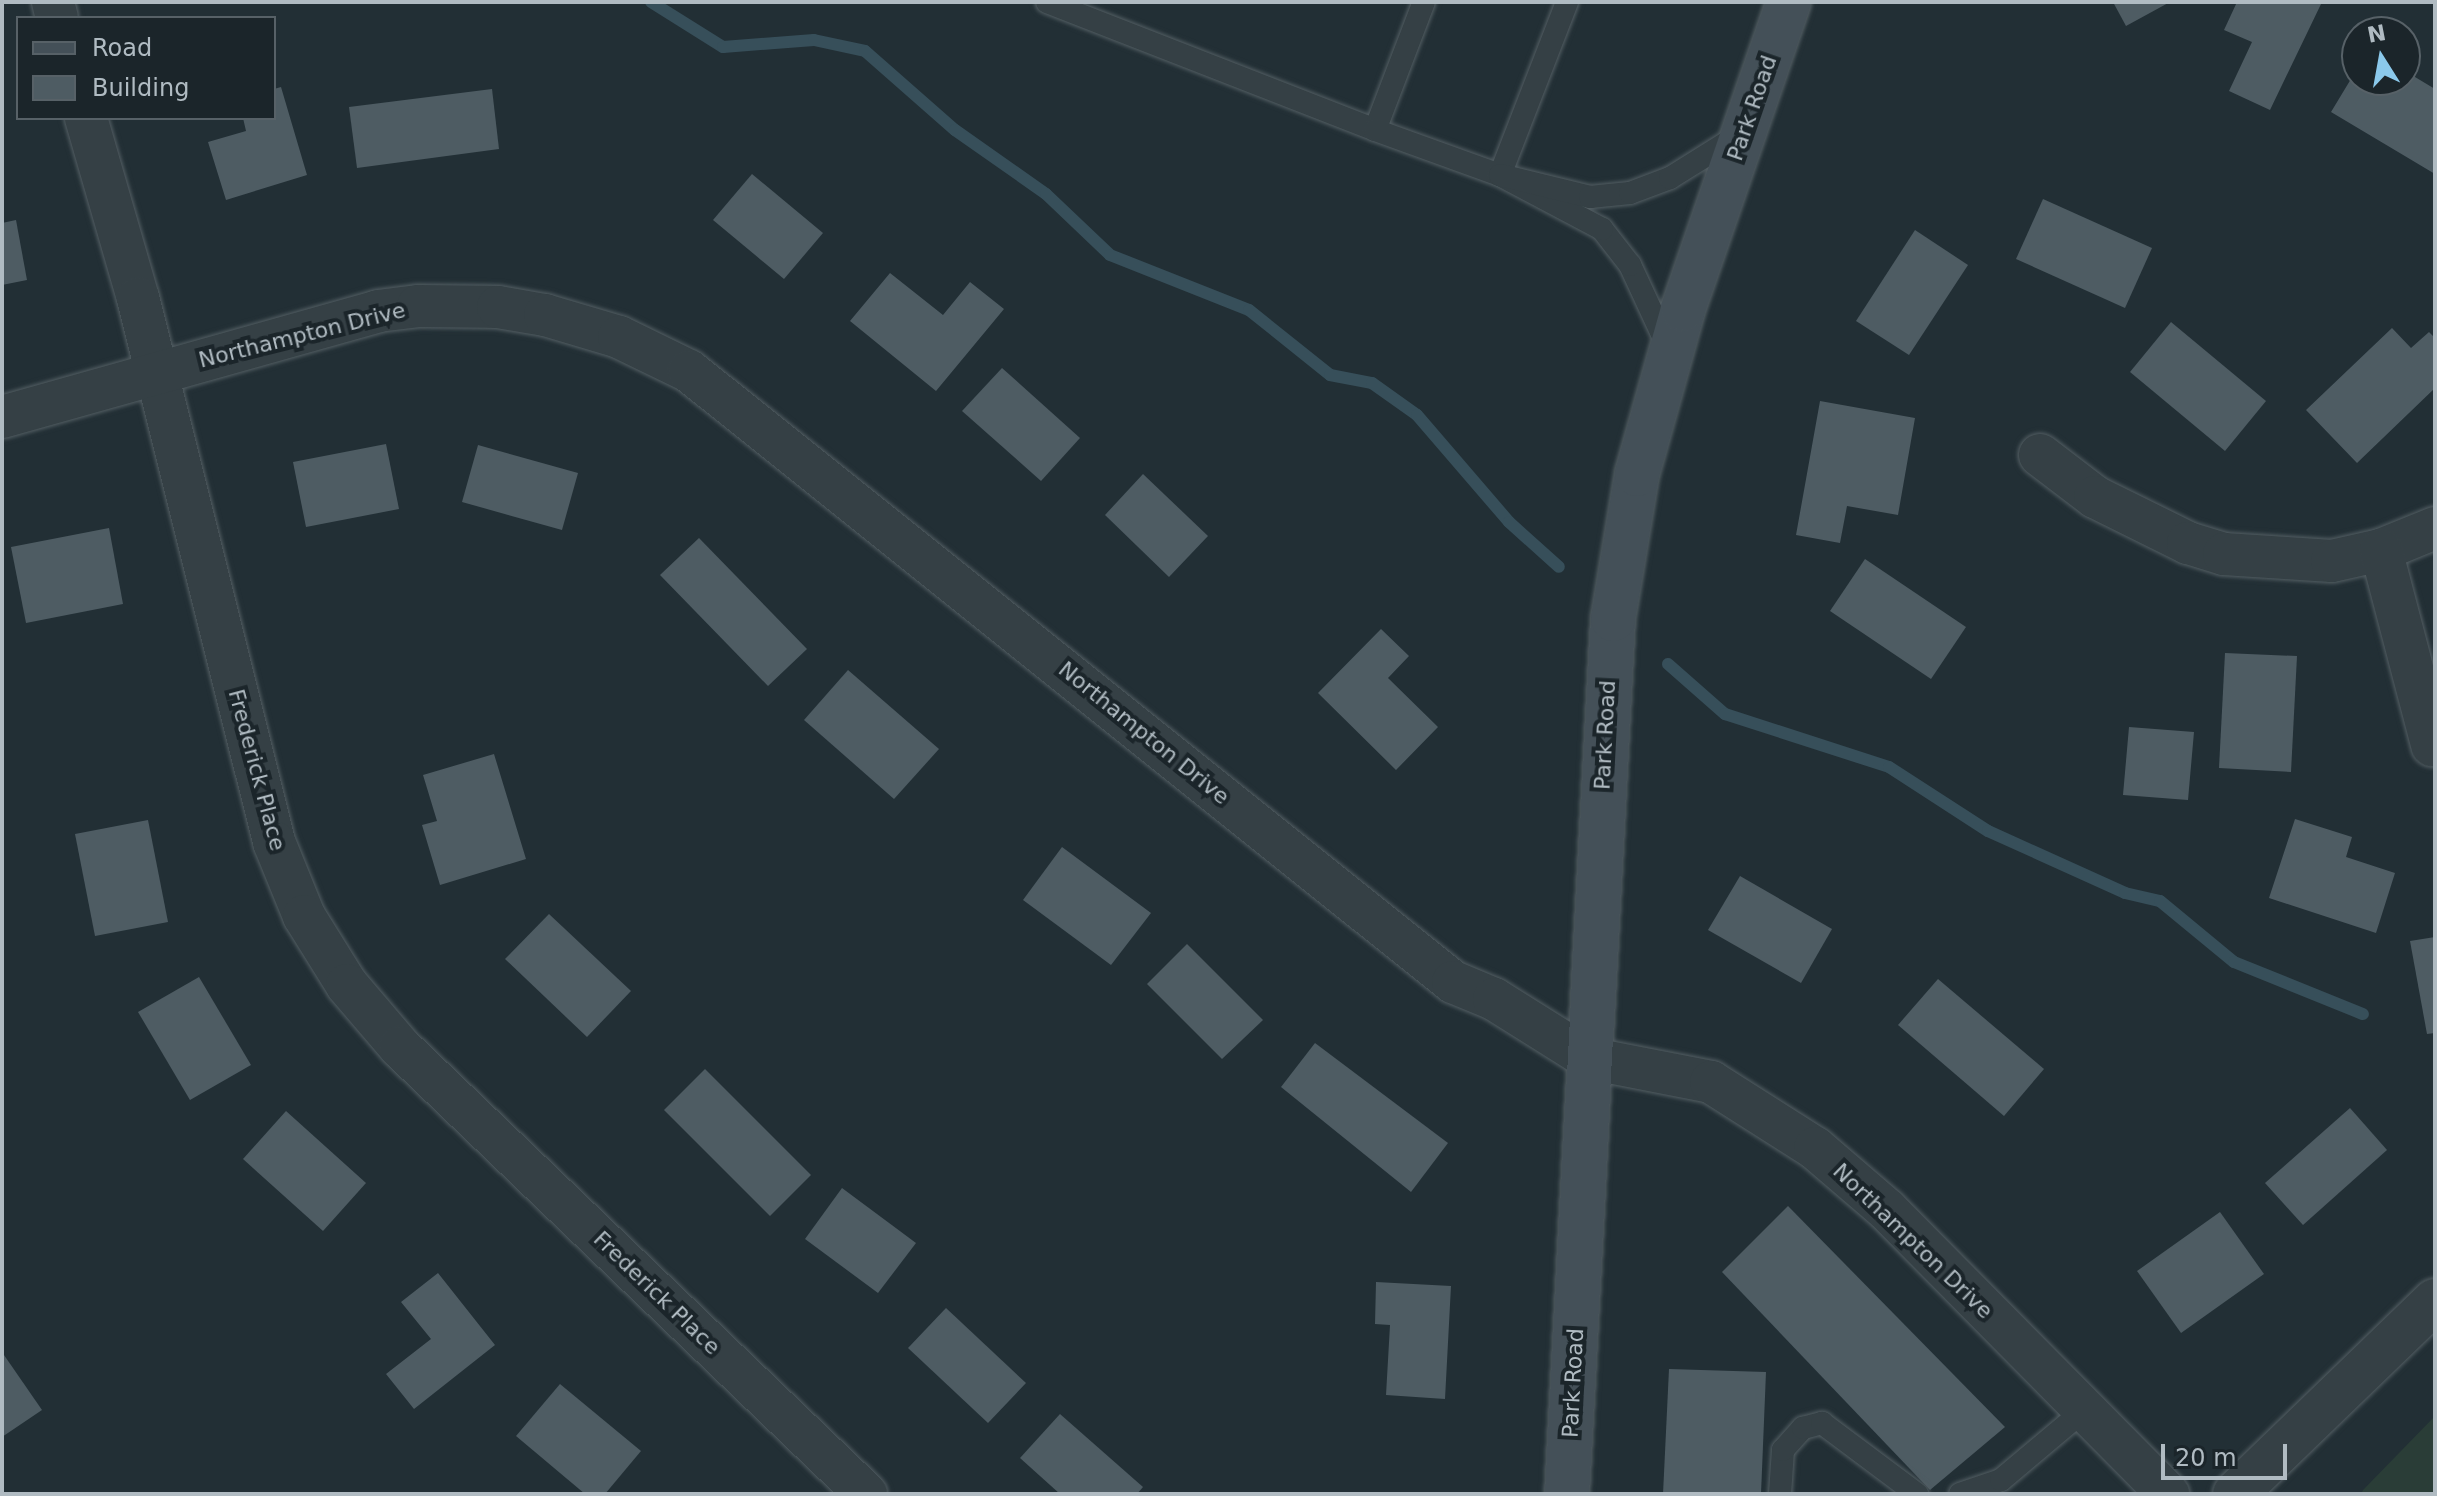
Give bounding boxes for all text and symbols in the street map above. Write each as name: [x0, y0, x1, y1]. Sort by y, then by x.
legend: [16, 16, 276, 120]
north arrow: [2341, 16, 2421, 96]
text: N: [2365, 20, 2388, 48]
text: Road: [92, 34, 152, 62]
street label: Park Road: [1722, 52, 1782, 164]
text: Building: [92, 74, 189, 102]
street label: Northampton Drive: [196, 297, 408, 373]
street label: Northampton Drive: [1053, 656, 1235, 810]
street label: Park Road: [1589, 680, 1621, 790]
street label: Frederick Place: [223, 686, 291, 854]
street label: Northampton Drive: [1828, 1158, 1998, 1324]
street label: Frederick Place: [588, 1226, 726, 1360]
street label: Park Road: [1557, 1328, 1589, 1438]
scale bar: [2165, 1428, 2291, 1478]
text: 20 m: [2175, 1444, 2237, 1472]

